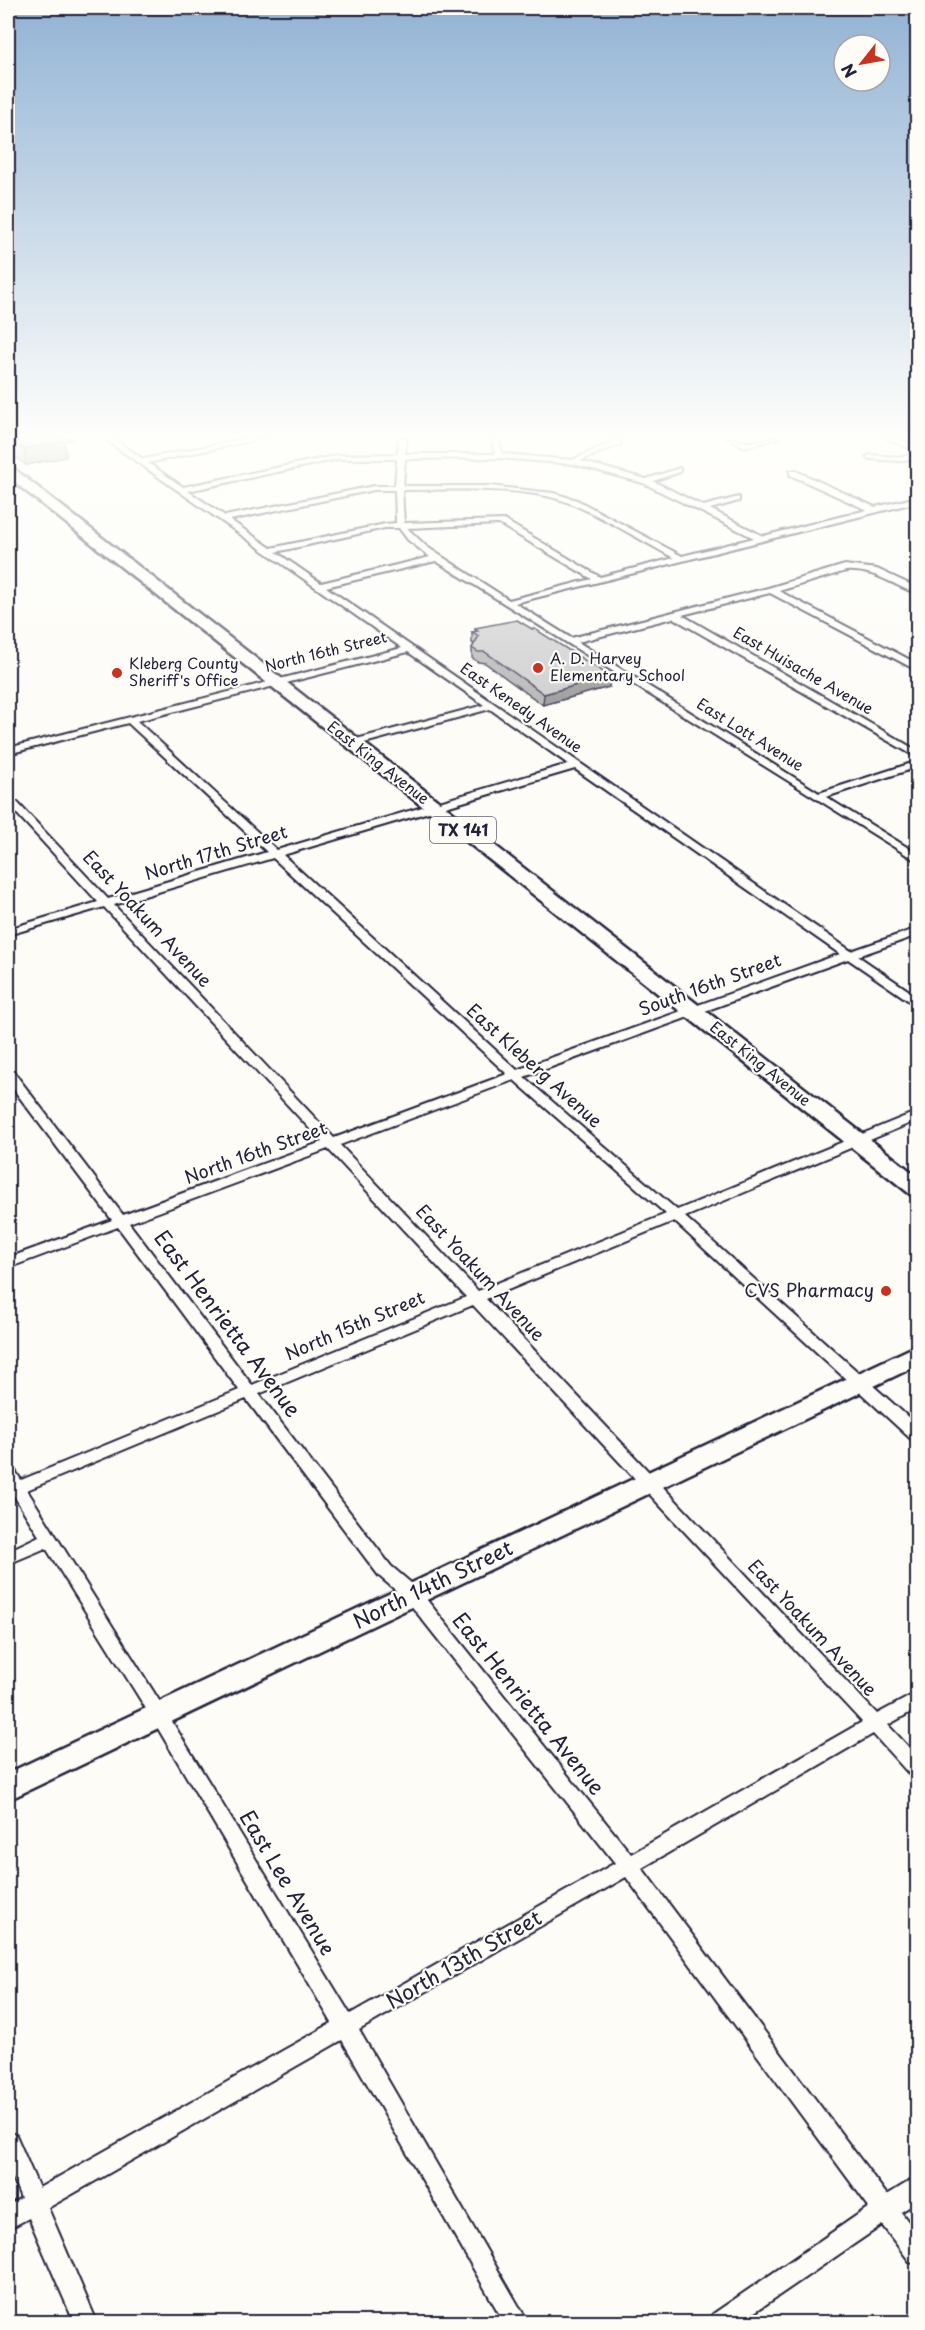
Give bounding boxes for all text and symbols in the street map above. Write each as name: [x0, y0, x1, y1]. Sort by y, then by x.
north arrow: [832, 33, 892, 93]
text: N: [835, 60, 862, 83]
street label: East Huisache Avenue: [729, 620, 878, 719]
street label: North 16th Street: [262, 624, 389, 677]
place label: A. D. Harvey Elementary School: [550, 646, 685, 686]
place label: Kleberg County Sheriff's Office: [129, 651, 239, 691]
street label: East Kenedy Avenue: [456, 656, 588, 758]
marker: A. D. Harvey Elementary School: [531, 661, 545, 675]
marker: Kleberg County Sheriff's Office: [110, 666, 124, 680]
street label: East Lott Avenue: [693, 692, 809, 776]
street label: East King Avenue: [323, 715, 435, 809]
street label: North 17th Street: [141, 817, 290, 886]
road number: TX 141: [430, 817, 496, 843]
street label: East Yoakum Avenue: [77, 844, 219, 993]
street label: South 16th Street: [635, 945, 784, 1022]
street label: East Kleberg Avenue: [461, 996, 609, 1133]
street label: East King Avenue: [706, 1015, 816, 1111]
street label: North 16th Street: [180, 1113, 331, 1190]
street label: East Yoakum Avenue: [410, 1198, 552, 1347]
street label: East Henrietta Avenue: [148, 1223, 310, 1423]
place label: CVS Pharmacy: [744, 1276, 874, 1303]
street label: North 15th Street: [280, 1283, 428, 1366]
marker: CVS Pharmacy: [879, 1284, 893, 1298]
street label: North 14th Street: [347, 1531, 518, 1636]
street label: East Yoakum Avenue: [742, 1553, 884, 1702]
street label: East Henrietta Avenue: [446, 1604, 613, 1801]
street label: East Lee Avenue: [233, 1803, 345, 1961]
street label: North 13th Street: [379, 1901, 547, 2016]

